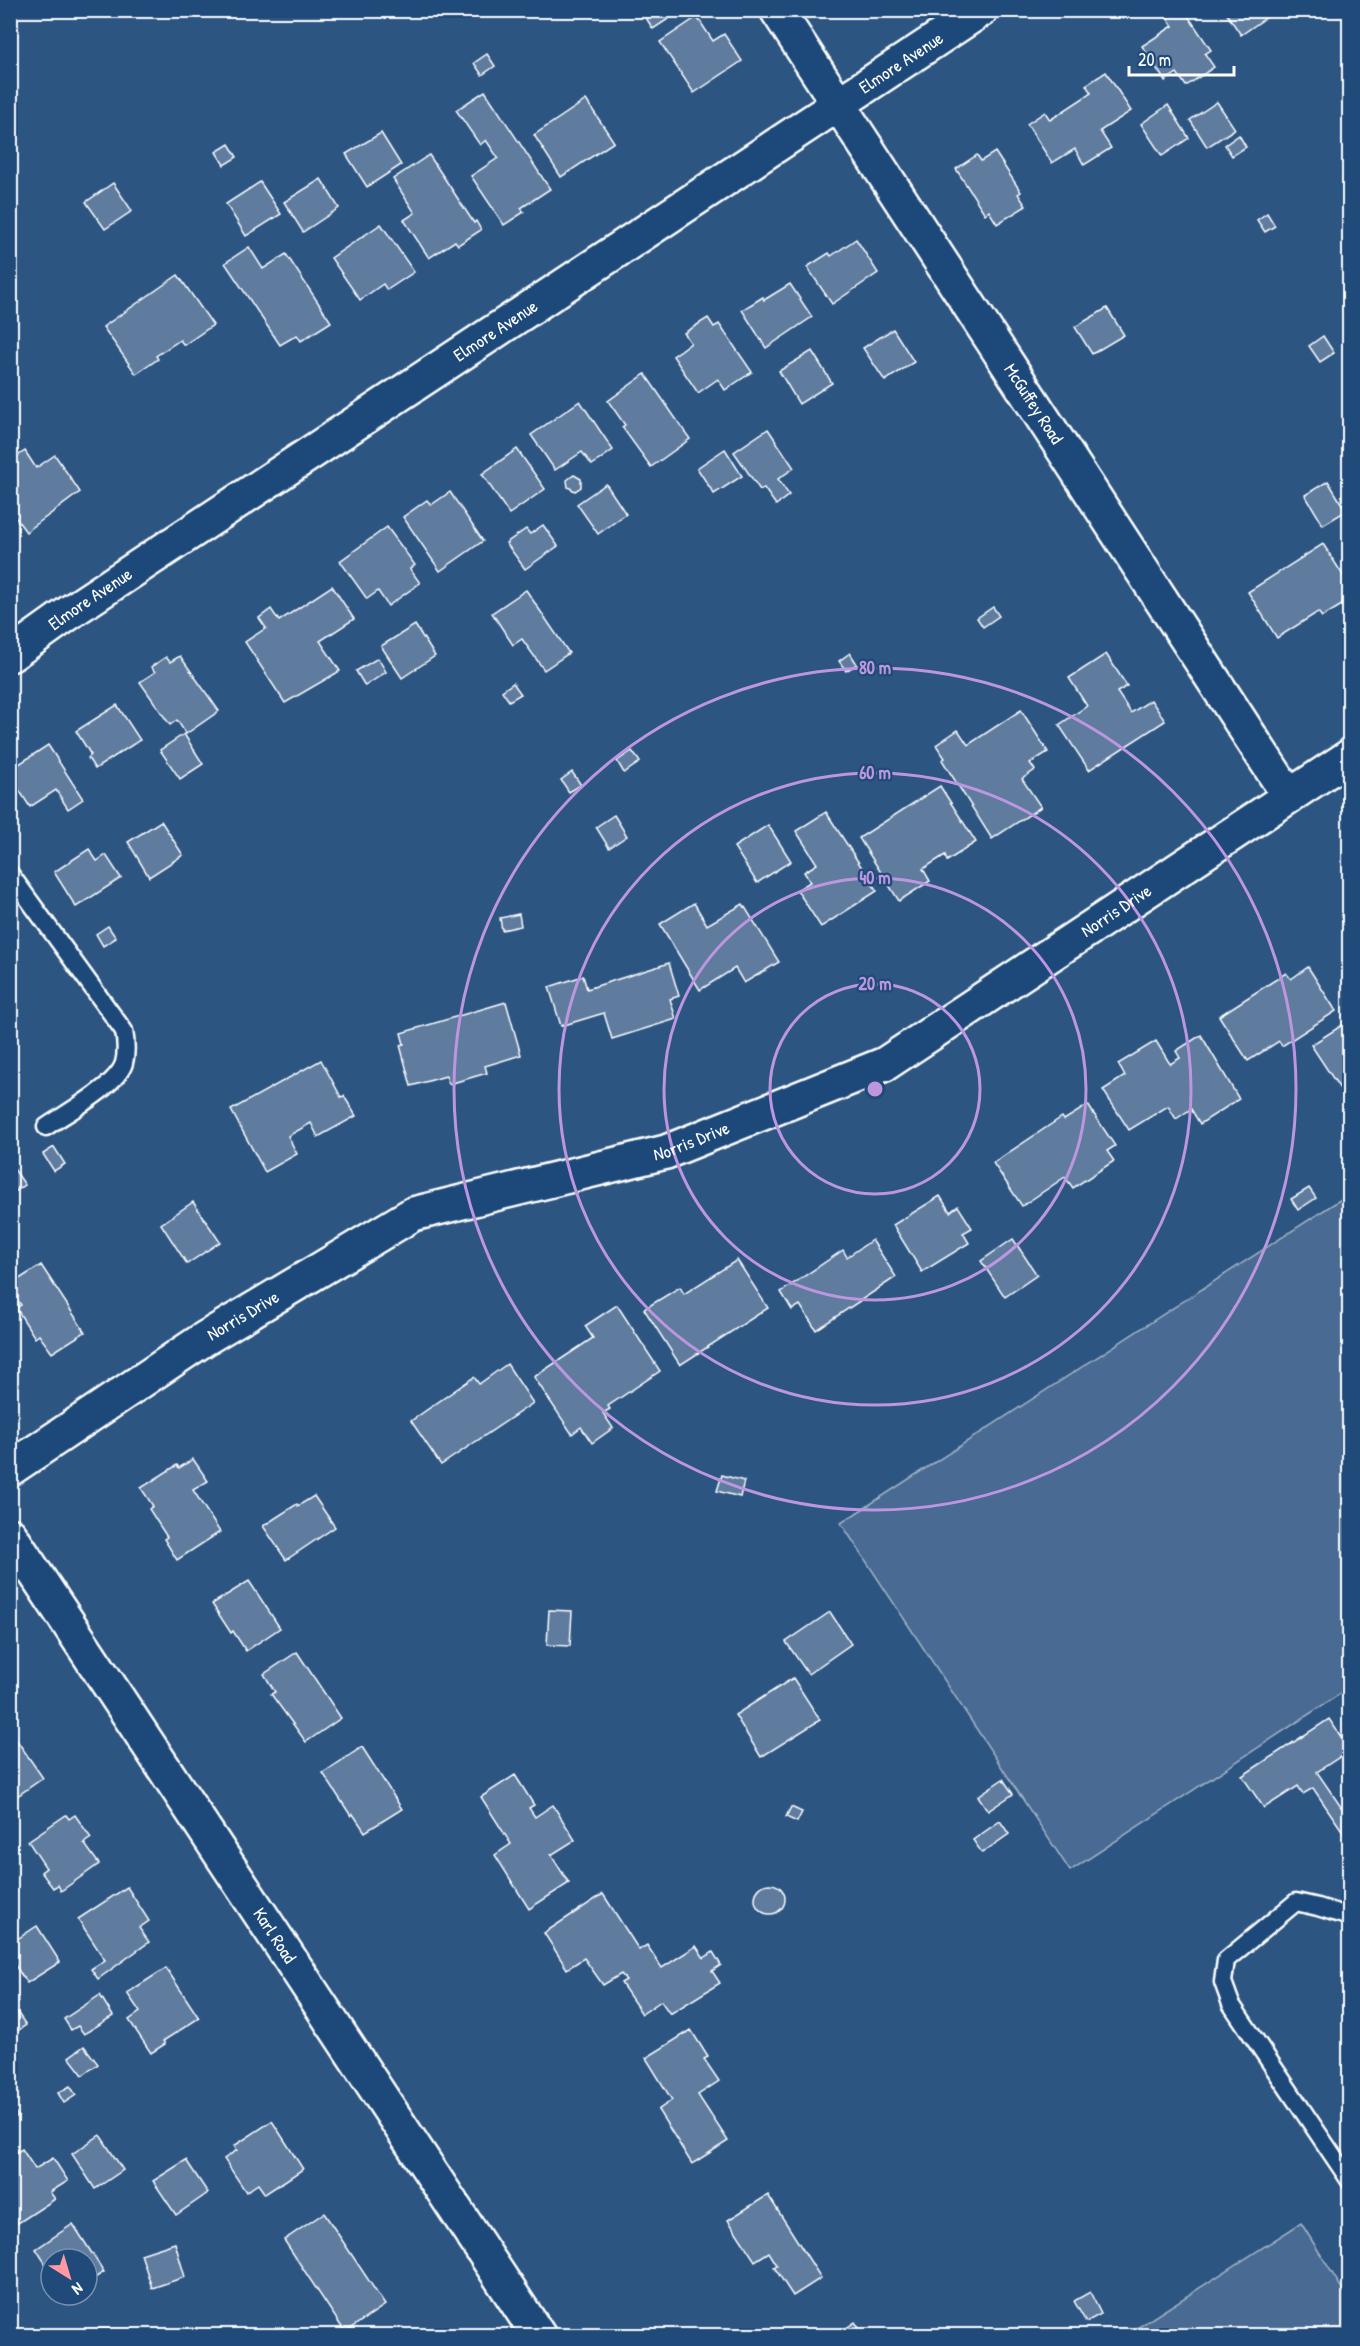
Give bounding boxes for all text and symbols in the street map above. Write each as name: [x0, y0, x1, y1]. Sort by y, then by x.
street label: Elmore Avenue: [854, 25, 948, 99]
scale bar: [1129, 39, 1234, 77]
text: 20 m: [1138, 47, 1171, 72]
street label: Elmore Avenue: [448, 293, 542, 367]
street label: McGuffey Road: [999, 358, 1069, 449]
street label: Elmore Avenue: [43, 561, 137, 636]
text: 80 m: [859, 655, 891, 680]
text: 60 m: [859, 760, 891, 785]
text: 40 m: [859, 865, 891, 890]
street label: Norris Drive: [1076, 878, 1156, 943]
text: 20 m: [859, 971, 891, 996]
centre of rings: [865, 1079, 885, 1099]
street label: Norris Drive: [651, 1115, 733, 1167]
street label: Norris Drive: [202, 1284, 283, 1346]
street label: Karl Road: [247, 1903, 302, 1968]
north arrow: [39, 2247, 99, 2307]
text: N: [68, 2278, 88, 2301]

